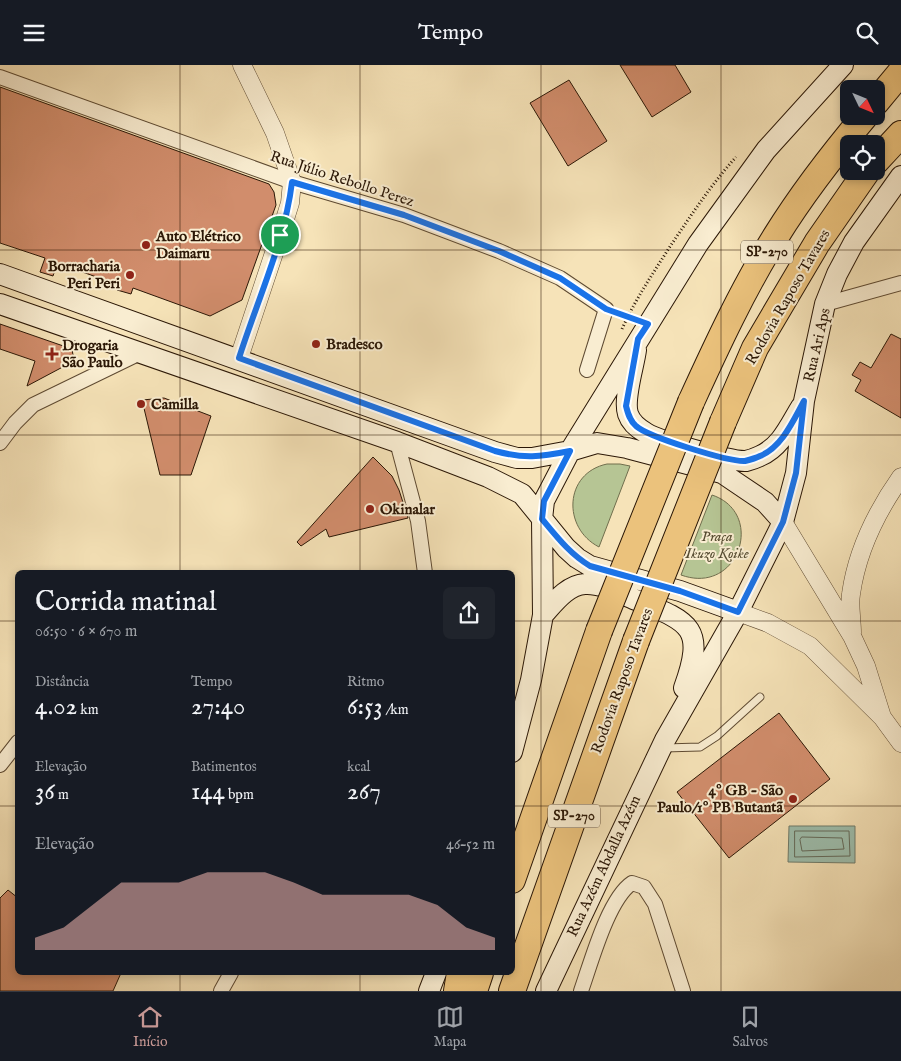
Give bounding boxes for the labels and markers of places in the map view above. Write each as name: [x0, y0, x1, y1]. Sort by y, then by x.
pin: [259, 214, 301, 256]
place label: Auto Elétrico Daimaru: [155, 227, 241, 263]
marker: Auto Elétrico Daimaru: [140, 239, 152, 251]
place label: Borracharia Peri Peri: [48, 257, 121, 293]
marker: Borracharia Peri Peri: [124, 269, 136, 281]
place label: Bradesco: [326, 335, 383, 354]
place label: Drogaria São Paulo: [62, 336, 122, 372]
marker: Bradesco: [310, 338, 322, 350]
marker: Drogaria São Paulo: [46, 348, 58, 360]
place label: Camilla: [151, 395, 199, 414]
marker: Camilla: [135, 398, 147, 410]
place label: Okinalar: [380, 500, 435, 519]
marker: Okinalar: [364, 503, 376, 515]
place label: 4º GB - São Paulo/1º PB Butantã: [657, 781, 784, 817]
marker: 4º GB - São Paulo/1º PB Butantã: [787, 793, 799, 805]

